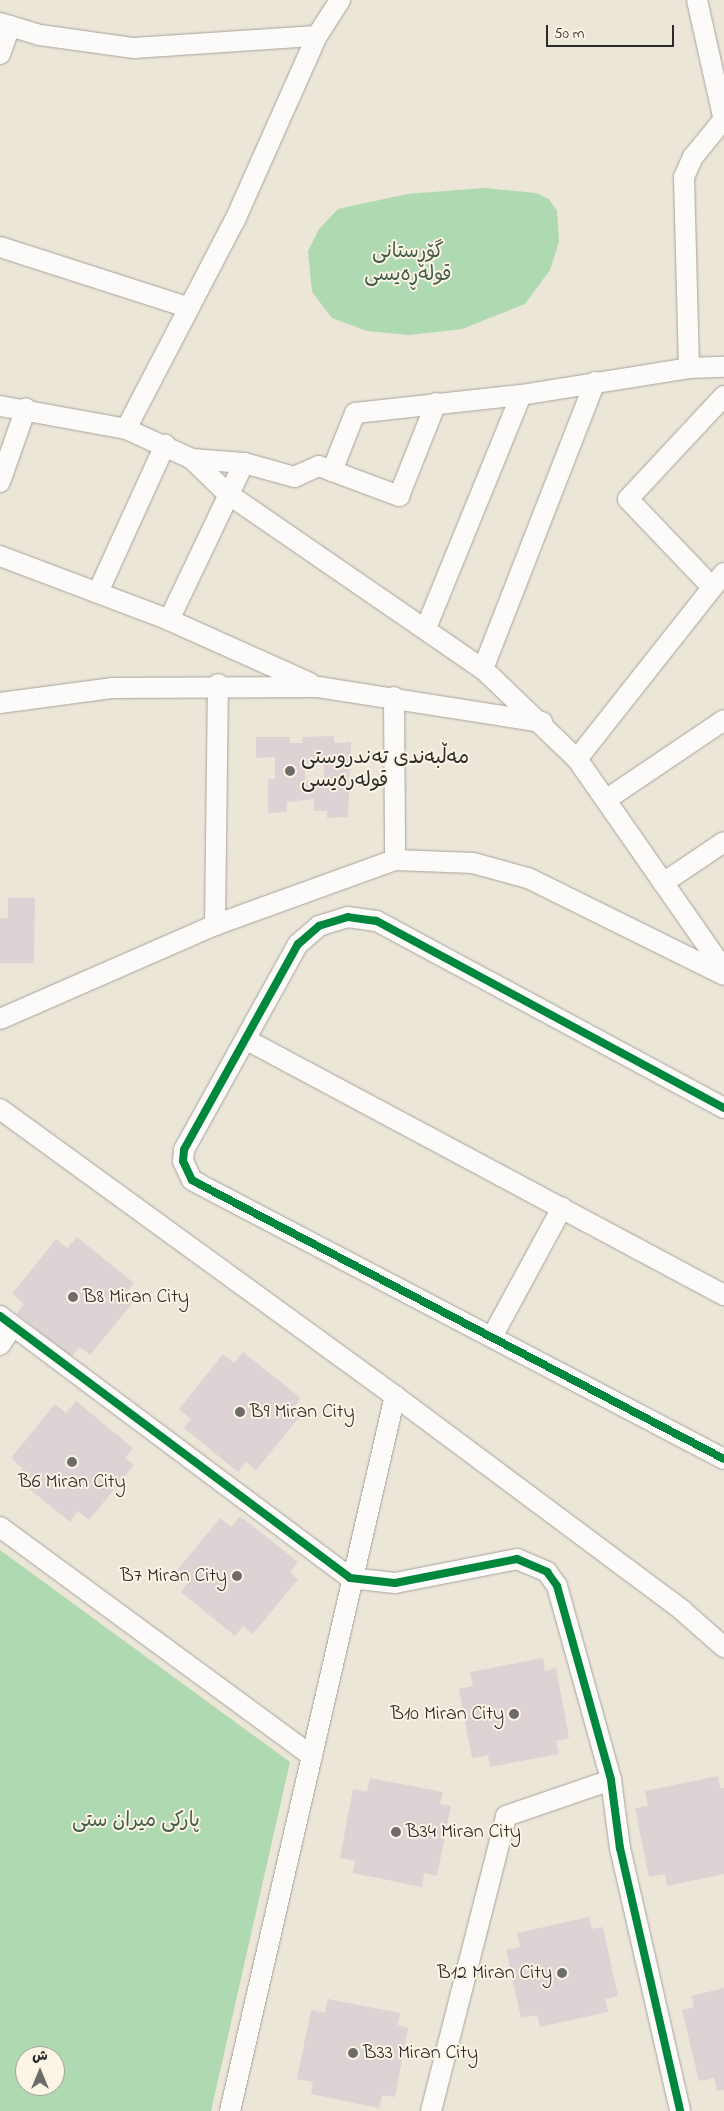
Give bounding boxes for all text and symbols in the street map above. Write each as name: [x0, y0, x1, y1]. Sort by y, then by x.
scale bar: [549, 15, 676, 47]
text: 50 m: [554, 23, 584, 45]
park label: گۆڕستانی قولەڕەیسی: [364, 241, 452, 288]
place label: مەڵبەندی تەندروستی قولەرەیسی: [301, 747, 469, 794]
marker: مەڵبەندی تەندروستی قولەرەیسی: [283, 764, 297, 778]
place label: B8 Miran City: [83, 1285, 189, 1309]
marker: B8 Miran City: [67, 1291, 79, 1303]
place label: B9 Miran City: [250, 1400, 354, 1424]
marker: B9 Miran City: [234, 1406, 246, 1418]
marker: B6 Miran City: [66, 1456, 78, 1468]
place label: B6 Miran City: [18, 1470, 126, 1494]
place label: B7 Miran City: [120, 1564, 227, 1588]
marker: B7 Miran City: [231, 1570, 243, 1582]
place label: B10 Miran City: [391, 1702, 504, 1726]
marker: B10 Miran City: [508, 1708, 520, 1720]
park label: پارکی میران ستی: [72, 1809, 200, 1833]
place label: B34 Miran City: [406, 1820, 521, 1844]
marker: B34 Miran City: [390, 1826, 402, 1838]
place label: B12 Miran City: [437, 1961, 552, 1985]
marker: B12 Miran City: [556, 1967, 568, 1979]
place label: B33 Miran City: [363, 2041, 478, 2065]
north arrow: [15, 2046, 65, 2096]
text: ش: [32, 2046, 48, 2067]
marker: B33 Miran City: [347, 2047, 359, 2059]

